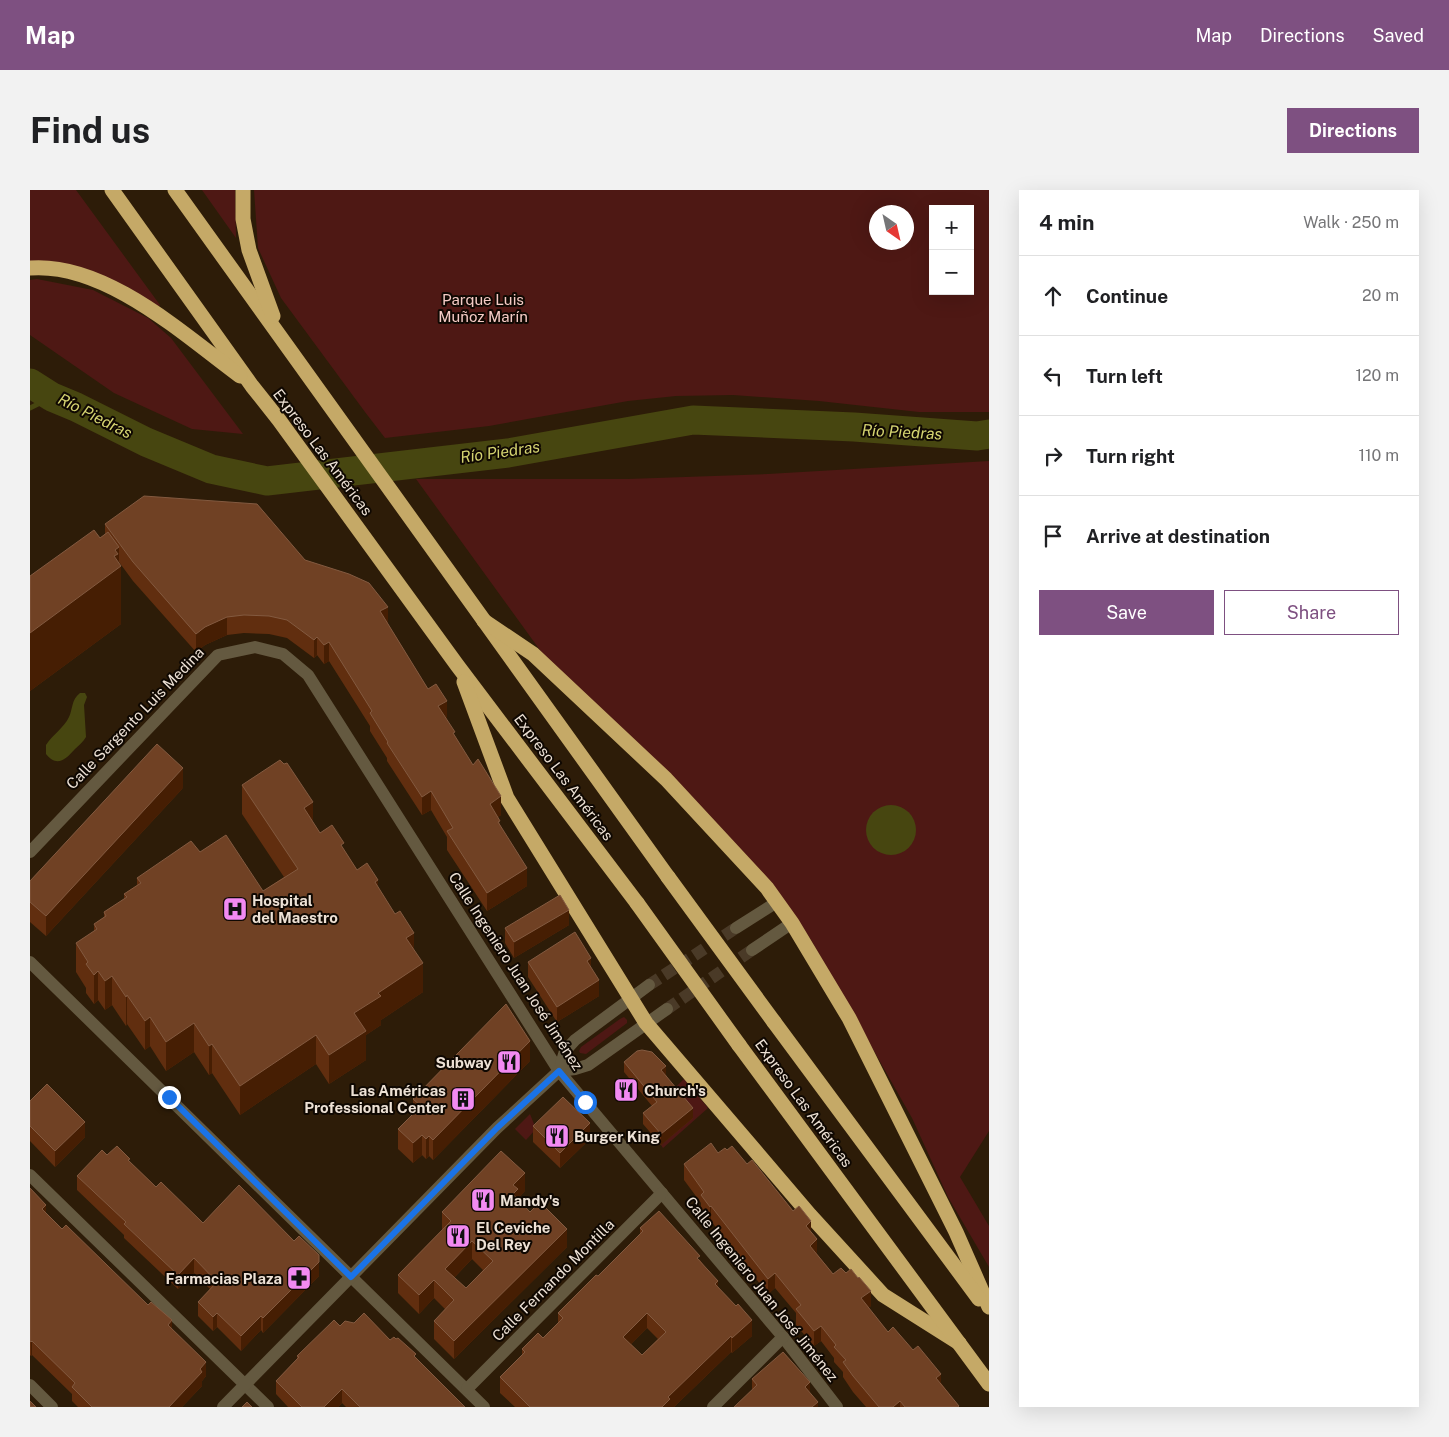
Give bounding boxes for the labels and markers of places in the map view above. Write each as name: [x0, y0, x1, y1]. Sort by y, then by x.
place label: Hospital del Maestro: [252, 892, 338, 926]
hospital icon: Hospital del Maestro: [222, 896, 248, 922]
restaurant icon: Subway: [496, 1049, 522, 1075]
place label: Subway: [436, 1054, 493, 1071]
restaurant icon: Church's: [613, 1077, 639, 1103]
place label: Las Américas Professional Center: [304, 1082, 446, 1116]
place label: Church's: [644, 1082, 706, 1099]
building icon: Las Américas Professional Center: [450, 1086, 476, 1112]
restaurant icon: Burger King: [544, 1123, 570, 1149]
place label: Burger King: [574, 1128, 660, 1145]
restaurant icon: Mandy's: [470, 1187, 496, 1213]
place label: Mandy's: [500, 1192, 560, 1209]
place label: El Ceviche Del Rey: [476, 1219, 550, 1253]
restaurant icon: El Ceviche Del Rey: [445, 1223, 471, 1249]
pharmacy icon: Farmacias Plaza: [286, 1265, 312, 1291]
place label: Farmacias Plaza: [165, 1270, 282, 1287]

